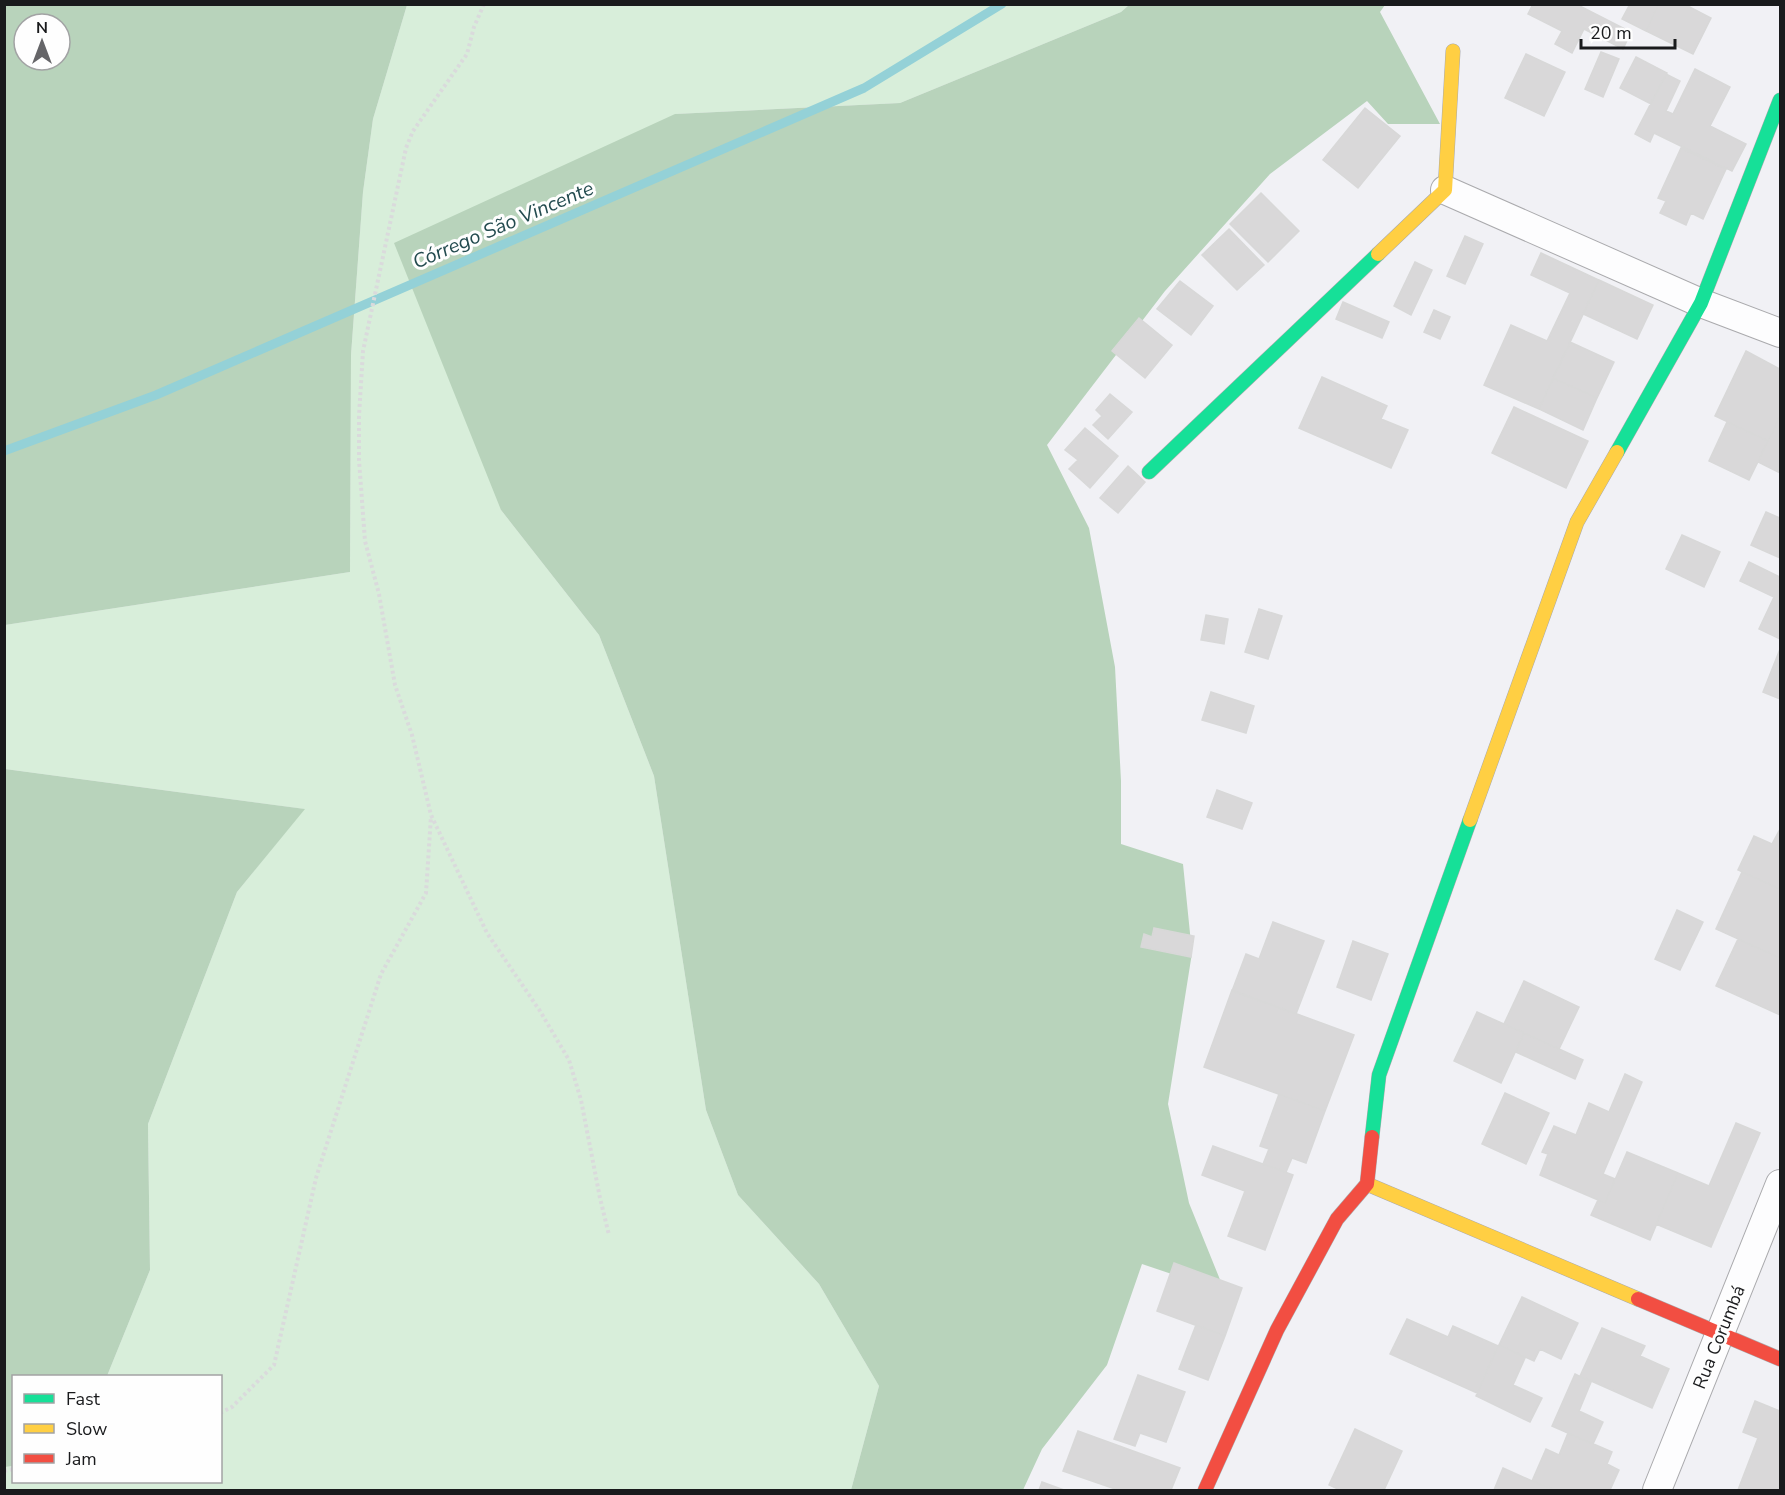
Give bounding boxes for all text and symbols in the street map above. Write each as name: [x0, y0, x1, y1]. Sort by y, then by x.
north arrow: [12, 12, 72, 72]
scale bar: [1581, 12, 1676, 50]
text: N: [36, 17, 48, 39]
text: 20 m: [1590, 21, 1632, 45]
water label: Córrego São Vincente: [408, 174, 598, 275]
street label: Rua Corumbá: [1687, 1282, 1751, 1392]
legend: [12, 1375, 222, 1483]
text: Fast: [66, 1387, 101, 1411]
text: Slow: [66, 1417, 107, 1441]
text: Jam: [65, 1447, 97, 1471]

